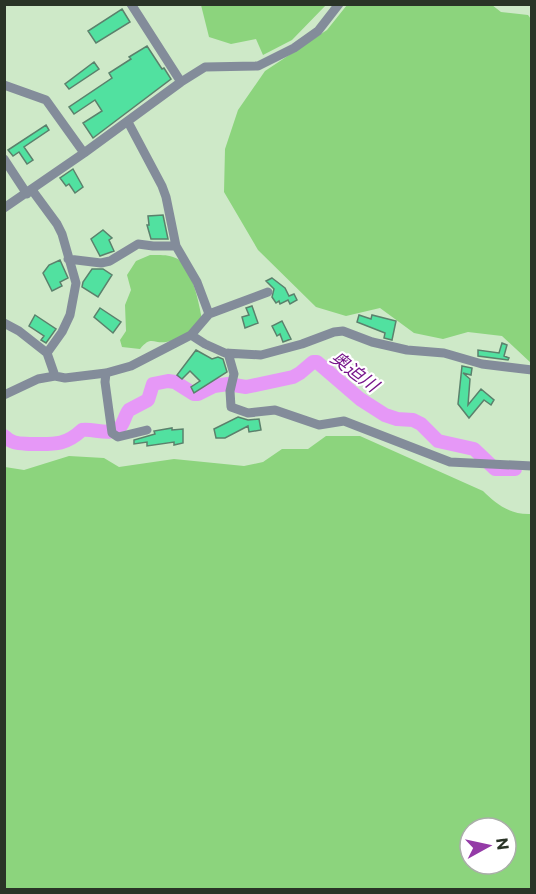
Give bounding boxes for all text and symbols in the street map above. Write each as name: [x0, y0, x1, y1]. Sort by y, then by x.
water label: 奥迫川: [327, 346, 385, 397]
north arrow: [458, 816, 518, 876]
text: N: [493, 837, 514, 851]

